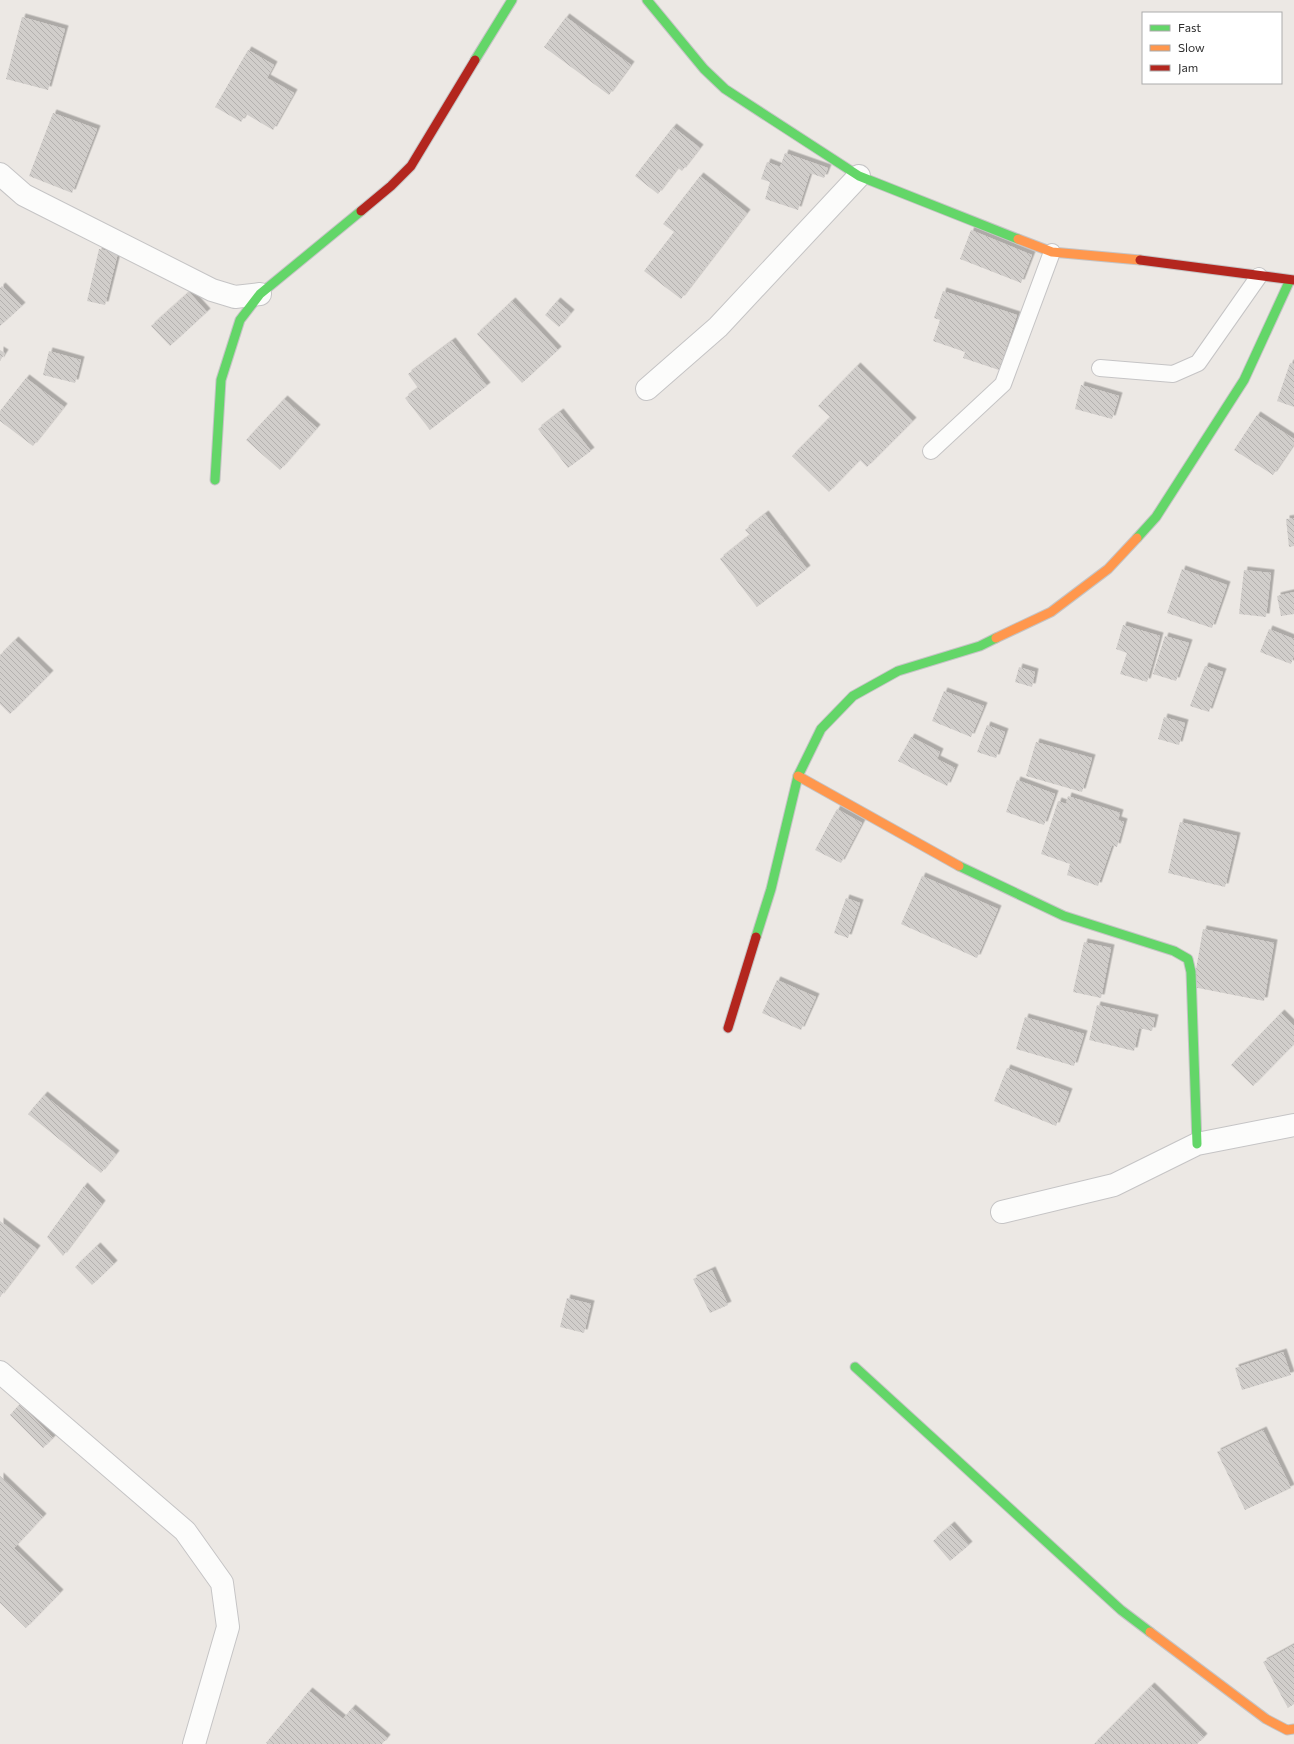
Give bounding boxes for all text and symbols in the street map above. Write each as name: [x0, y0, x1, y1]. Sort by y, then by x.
legend: [1142, 12, 1282, 84]
text: Fast: [1178, 20, 1201, 34]
text: Slow: [1178, 40, 1205, 54]
text: Jam: [1178, 60, 1198, 75]

